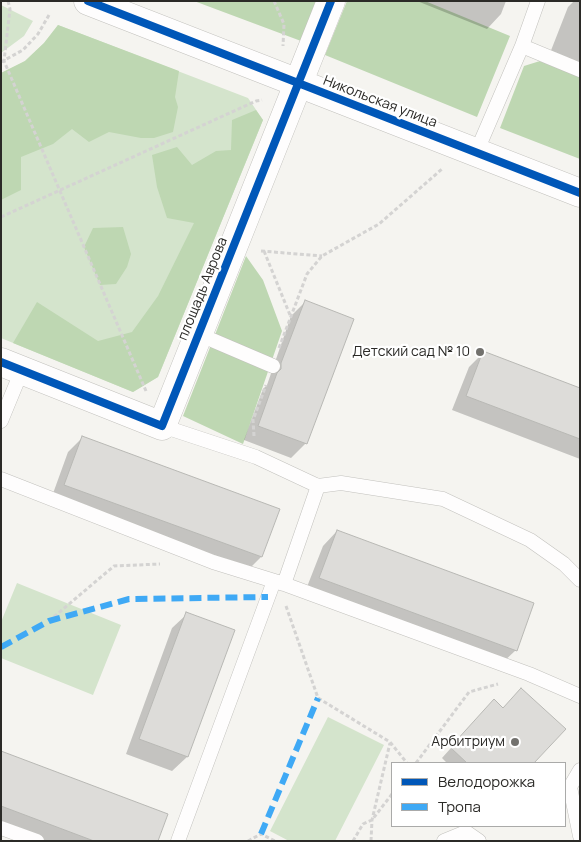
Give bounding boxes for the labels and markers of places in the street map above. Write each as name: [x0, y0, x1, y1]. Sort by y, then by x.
place label: Детский сад № 10: [352, 344, 470, 360]
marker: Детский сад № 10: [474, 346, 486, 358]
place label: Арбитриум: [431, 734, 505, 750]
marker: Арбитриум: [509, 736, 521, 748]

